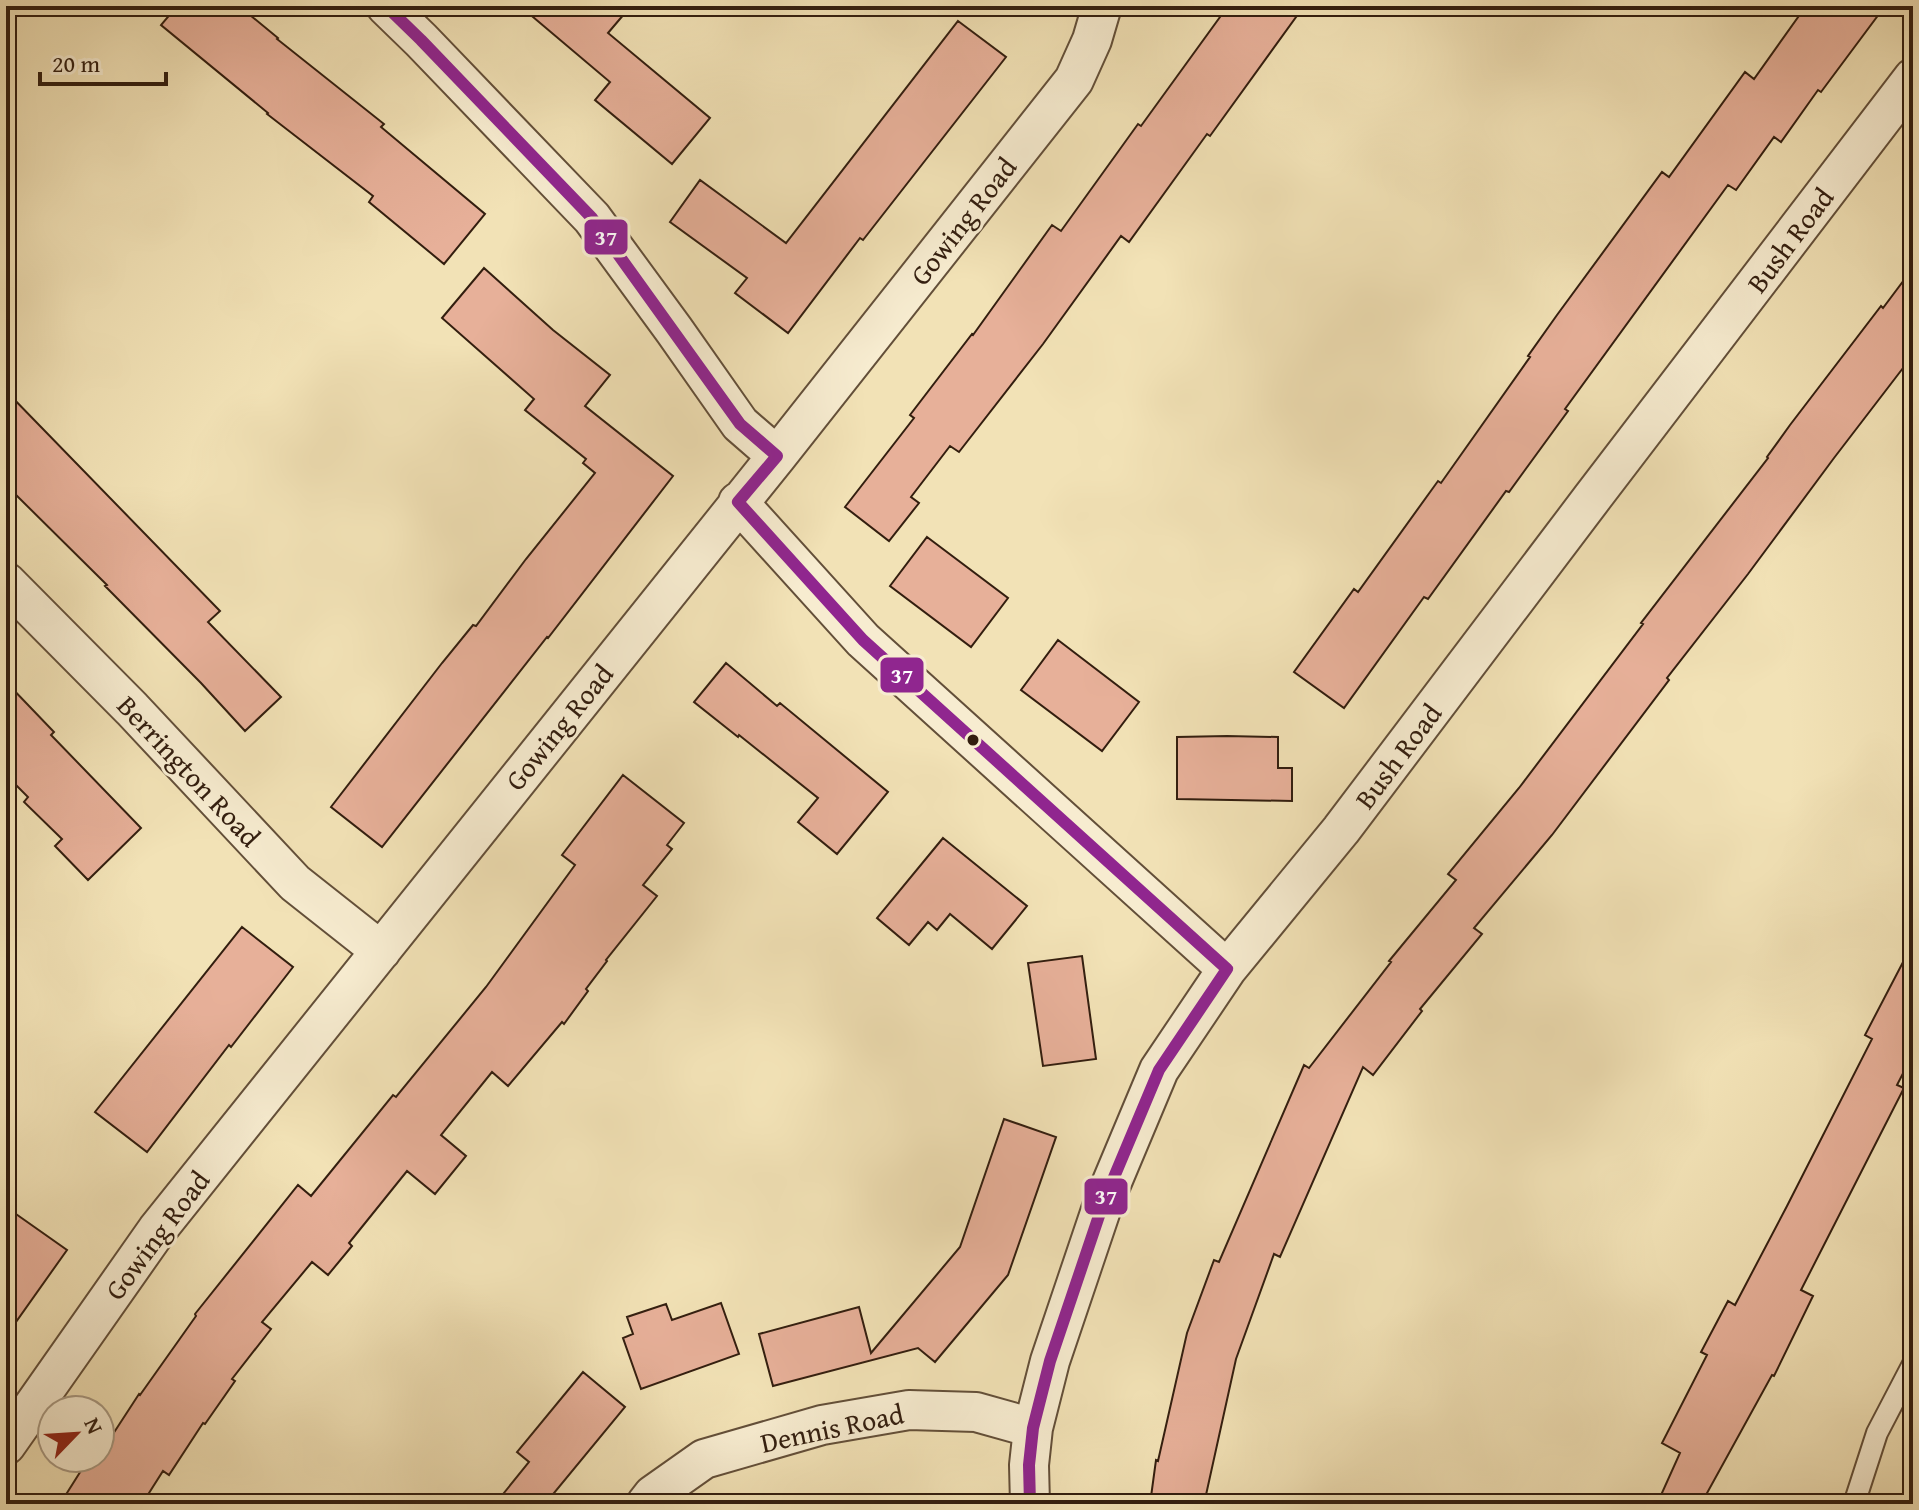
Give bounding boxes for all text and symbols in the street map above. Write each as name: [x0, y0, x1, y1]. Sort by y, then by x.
scale bar: [40, 36, 166, 86]
text: 20 m: [52, 46, 100, 81]
street label: Gowing Road: [900, 148, 1026, 293]
street label: Bush Road: [1736, 178, 1843, 301]
line badge: 37: [583, 218, 629, 256]
text: 37: [595, 221, 617, 253]
street label: Gowing Road: [495, 654, 623, 799]
line badge: 37: [879, 656, 925, 694]
text: 37: [891, 659, 913, 691]
street label: Berrington Road: [108, 686, 271, 856]
street label: Bush Road: [1344, 694, 1451, 817]
unlabelled marker: [965, 732, 981, 748]
street label: Gowing Road: [94, 1161, 219, 1308]
line badge: 37: [1083, 1177, 1129, 1216]
text: 37: [1095, 1180, 1117, 1212]
street label: Dennis Road: [757, 1392, 907, 1463]
north arrow: [36, 1394, 116, 1474]
text: N: [77, 1412, 112, 1439]

